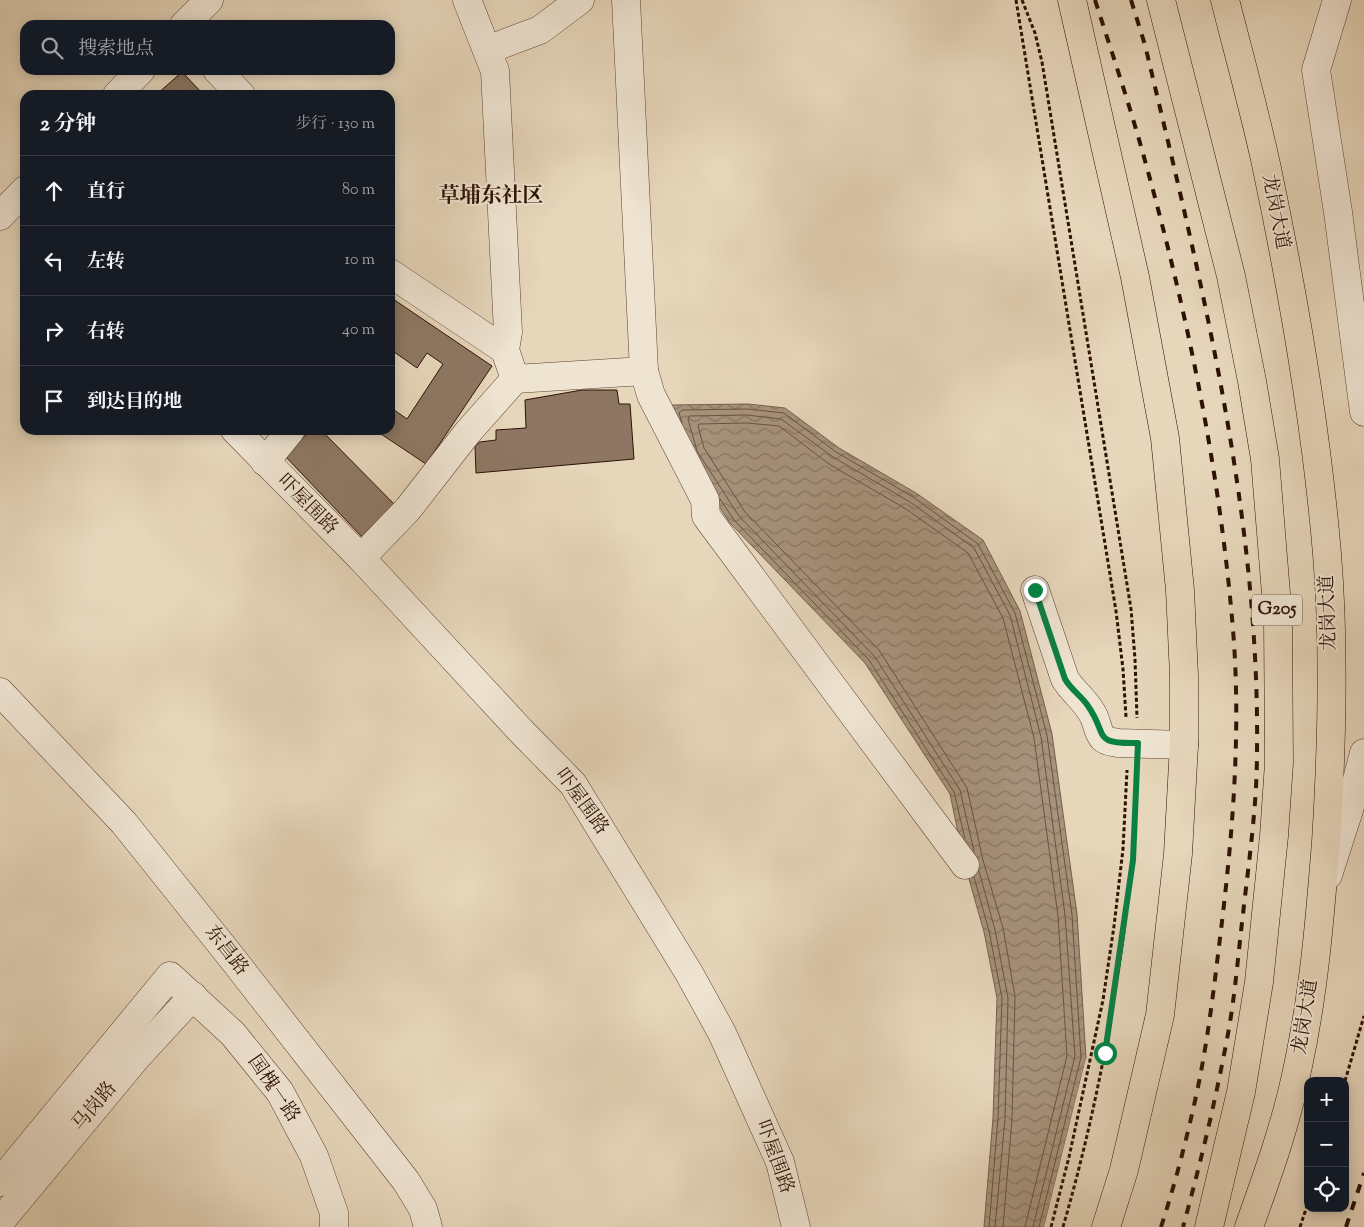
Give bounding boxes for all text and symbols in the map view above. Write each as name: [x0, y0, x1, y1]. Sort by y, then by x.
search box: [20, 20, 395, 75]
icon: search: [38, 34, 66, 62]
text: 搜索地点: [78, 36, 154, 63]
text: 2 分钟: [40, 110, 96, 140]
text: 步行 · 130 m: [295, 113, 375, 136]
street label: 龙岗大道: [1254, 172, 1296, 252]
icon: ahead: [40, 177, 68, 205]
text: 直行: [87, 179, 125, 206]
text: 80 m: [342, 179, 375, 202]
district label: 草埔东社区: [439, 182, 544, 212]
icon: left: [40, 247, 68, 275]
text: 左转: [87, 249, 125, 276]
text: 10 m: [345, 249, 375, 272]
icon: right: [40, 317, 68, 345]
text: 右转: [87, 319, 125, 346]
text: 40 m: [342, 319, 375, 342]
icon: arrive: [40, 387, 68, 415]
text: 到达目的地: [87, 389, 182, 416]
street label: 吓屋围路: [271, 469, 343, 541]
street label: 龙岗大道: [1314, 575, 1344, 651]
route end: [1024, 579, 1047, 602]
road number: G205: [1252, 594, 1302, 626]
street label: 吓屋围路: [548, 763, 614, 841]
street label: 东昌路: [198, 920, 254, 982]
street label: 龙岗大道: [1287, 977, 1325, 1057]
route start: [1094, 1042, 1117, 1065]
street label: 国槐一路: [241, 1050, 305, 1128]
street label: 马岗路: [66, 1076, 124, 1138]
map controls: [1304, 1077, 1349, 1212]
button: +: [1304, 1077, 1349, 1122]
street label: 吓屋围路: [748, 1117, 800, 1197]
button: −: [1304, 1122, 1349, 1167]
button: locate: [1304, 1167, 1349, 1212]

